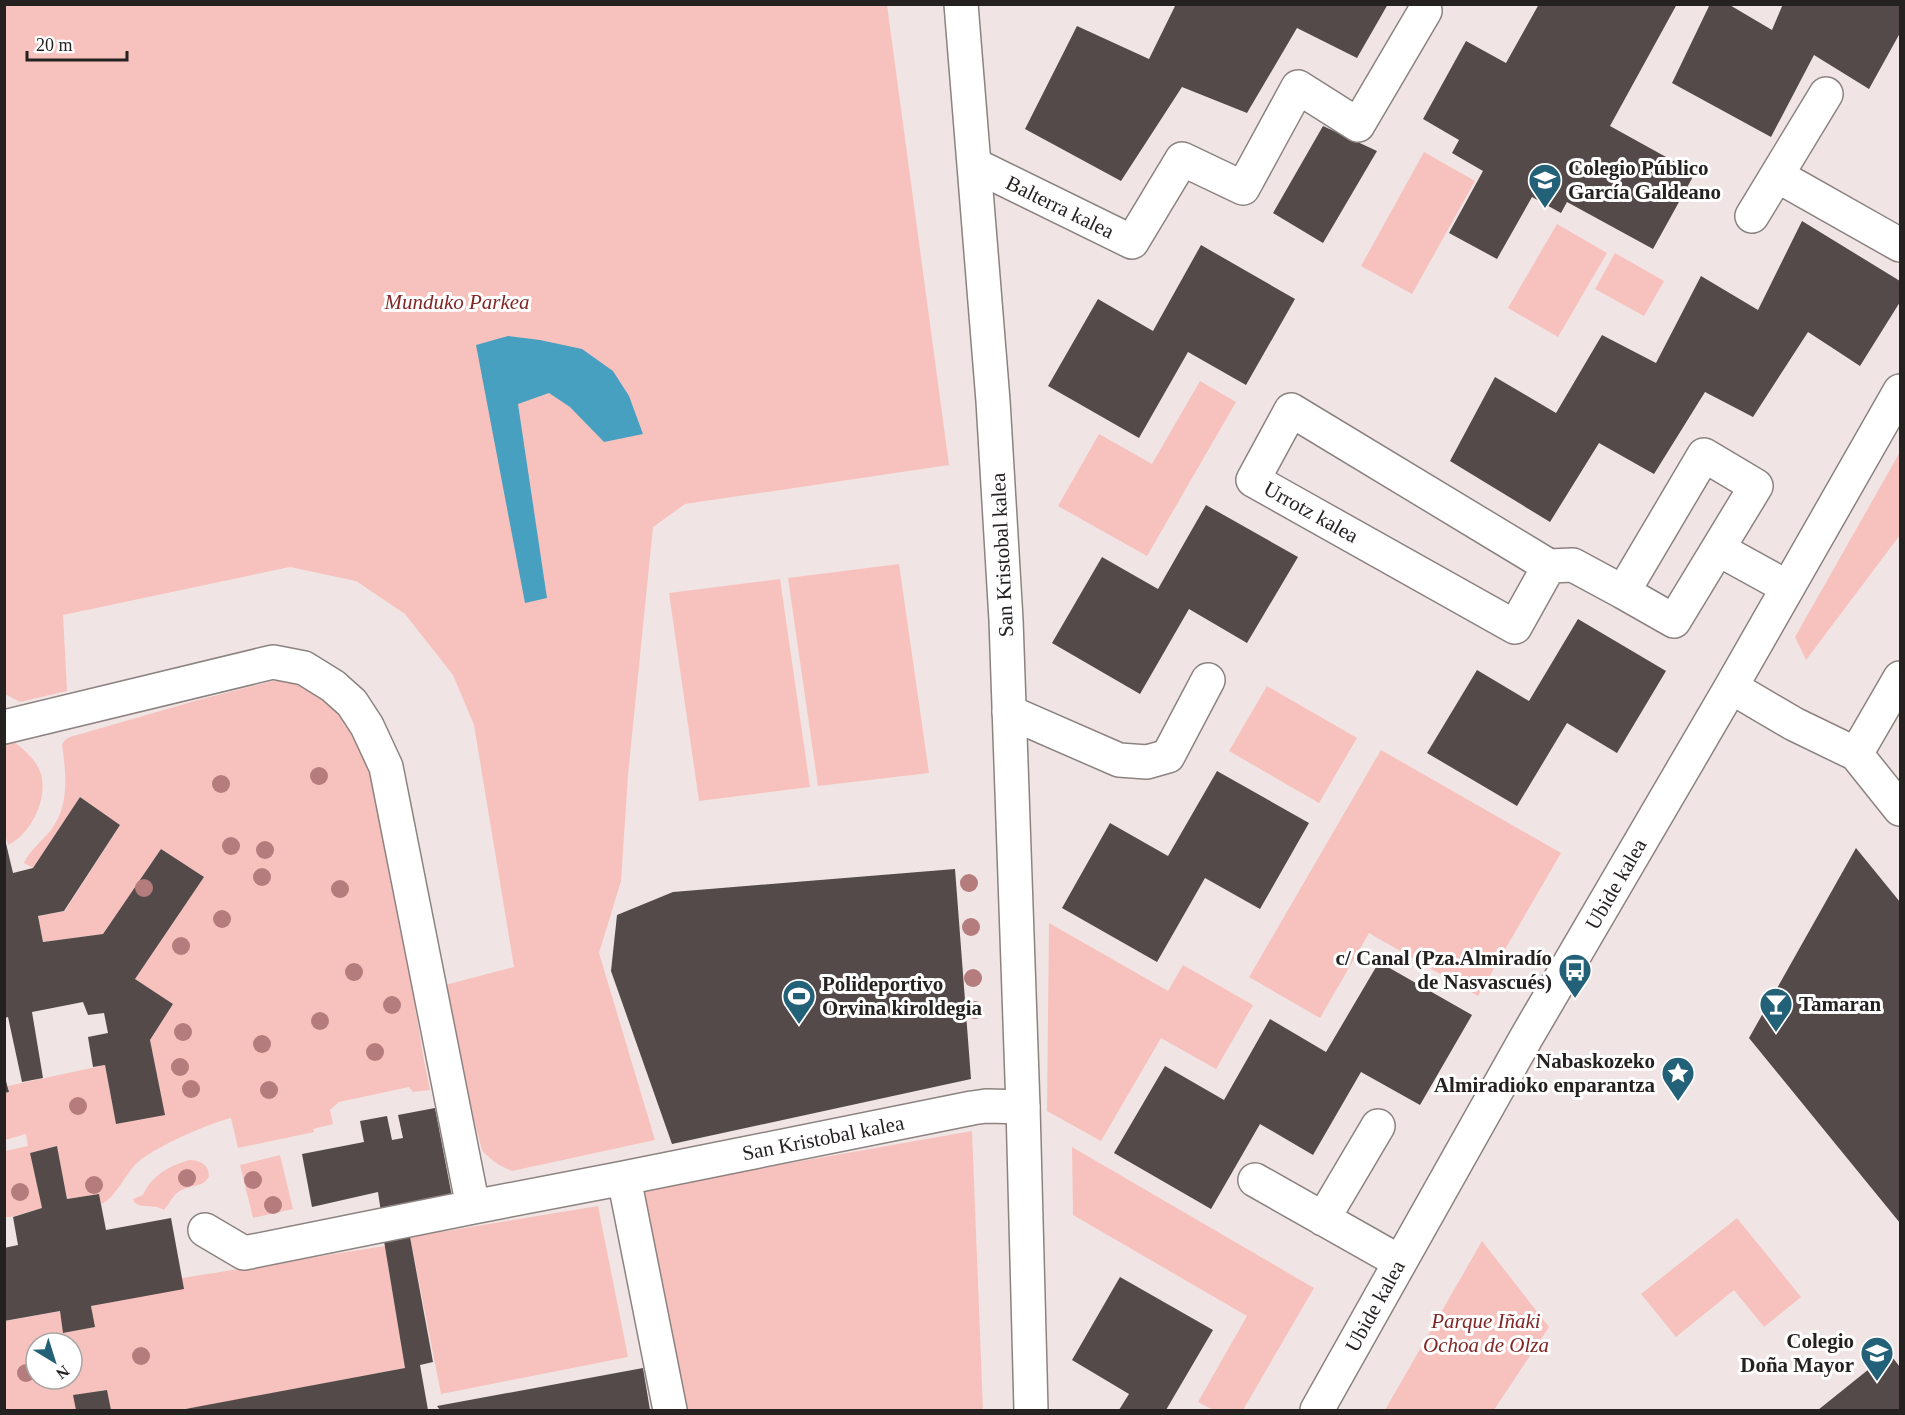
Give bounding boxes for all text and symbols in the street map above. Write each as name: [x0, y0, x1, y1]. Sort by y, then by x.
scale bar: [27, 24, 128, 62]
text: 20 m: [36, 35, 73, 55]
place label: Colegio Público García Galdeano: [1568, 156, 1721, 204]
school or university icon: Colegio Público García Galdeano: [1527, 162, 1563, 209]
street label: Balterra kalea: [1002, 171, 1119, 244]
park label: Munduko Parkea: [383, 290, 530, 314]
street label: San Kristobal kalea: [986, 472, 1018, 638]
street label: Urrotz kalea: [1260, 476, 1363, 548]
street label: Ubide kalea: [1580, 834, 1652, 934]
place label: c/ Canal (Pza.Almiradío de Nasvascués): [1336, 946, 1552, 994]
bus stop icon: c/ Canal (Pza.Almiradío de Nasvascués): [1557, 952, 1593, 999]
place label: Polideportivo Orvina kiroldegia: [822, 972, 983, 1020]
sports icon: Polideportivo Orvina kiroldegia: [781, 978, 817, 1025]
bar icon: Tamaran: [1758, 986, 1794, 1033]
place label: Tamaran: [1799, 992, 1881, 1016]
place label: Nabaskozeko Almiradioko enparantza: [1434, 1049, 1655, 1097]
place icon: Nabaskozeko Almiradioko enparantza: [1660, 1055, 1696, 1102]
street label: San Kristobal kalea: [740, 1110, 907, 1165]
street label: Ubide kalea: [1340, 1255, 1410, 1356]
park label: Parque Iñaki Ochoa de Olza: [1423, 1309, 1549, 1357]
place label: Colegio Doña Mayor: [1740, 1329, 1854, 1377]
north arrow: [24, 1331, 84, 1391]
school or university icon: Colegio Doña Mayor: [1859, 1335, 1895, 1382]
text: N: [53, 1362, 73, 1383]

